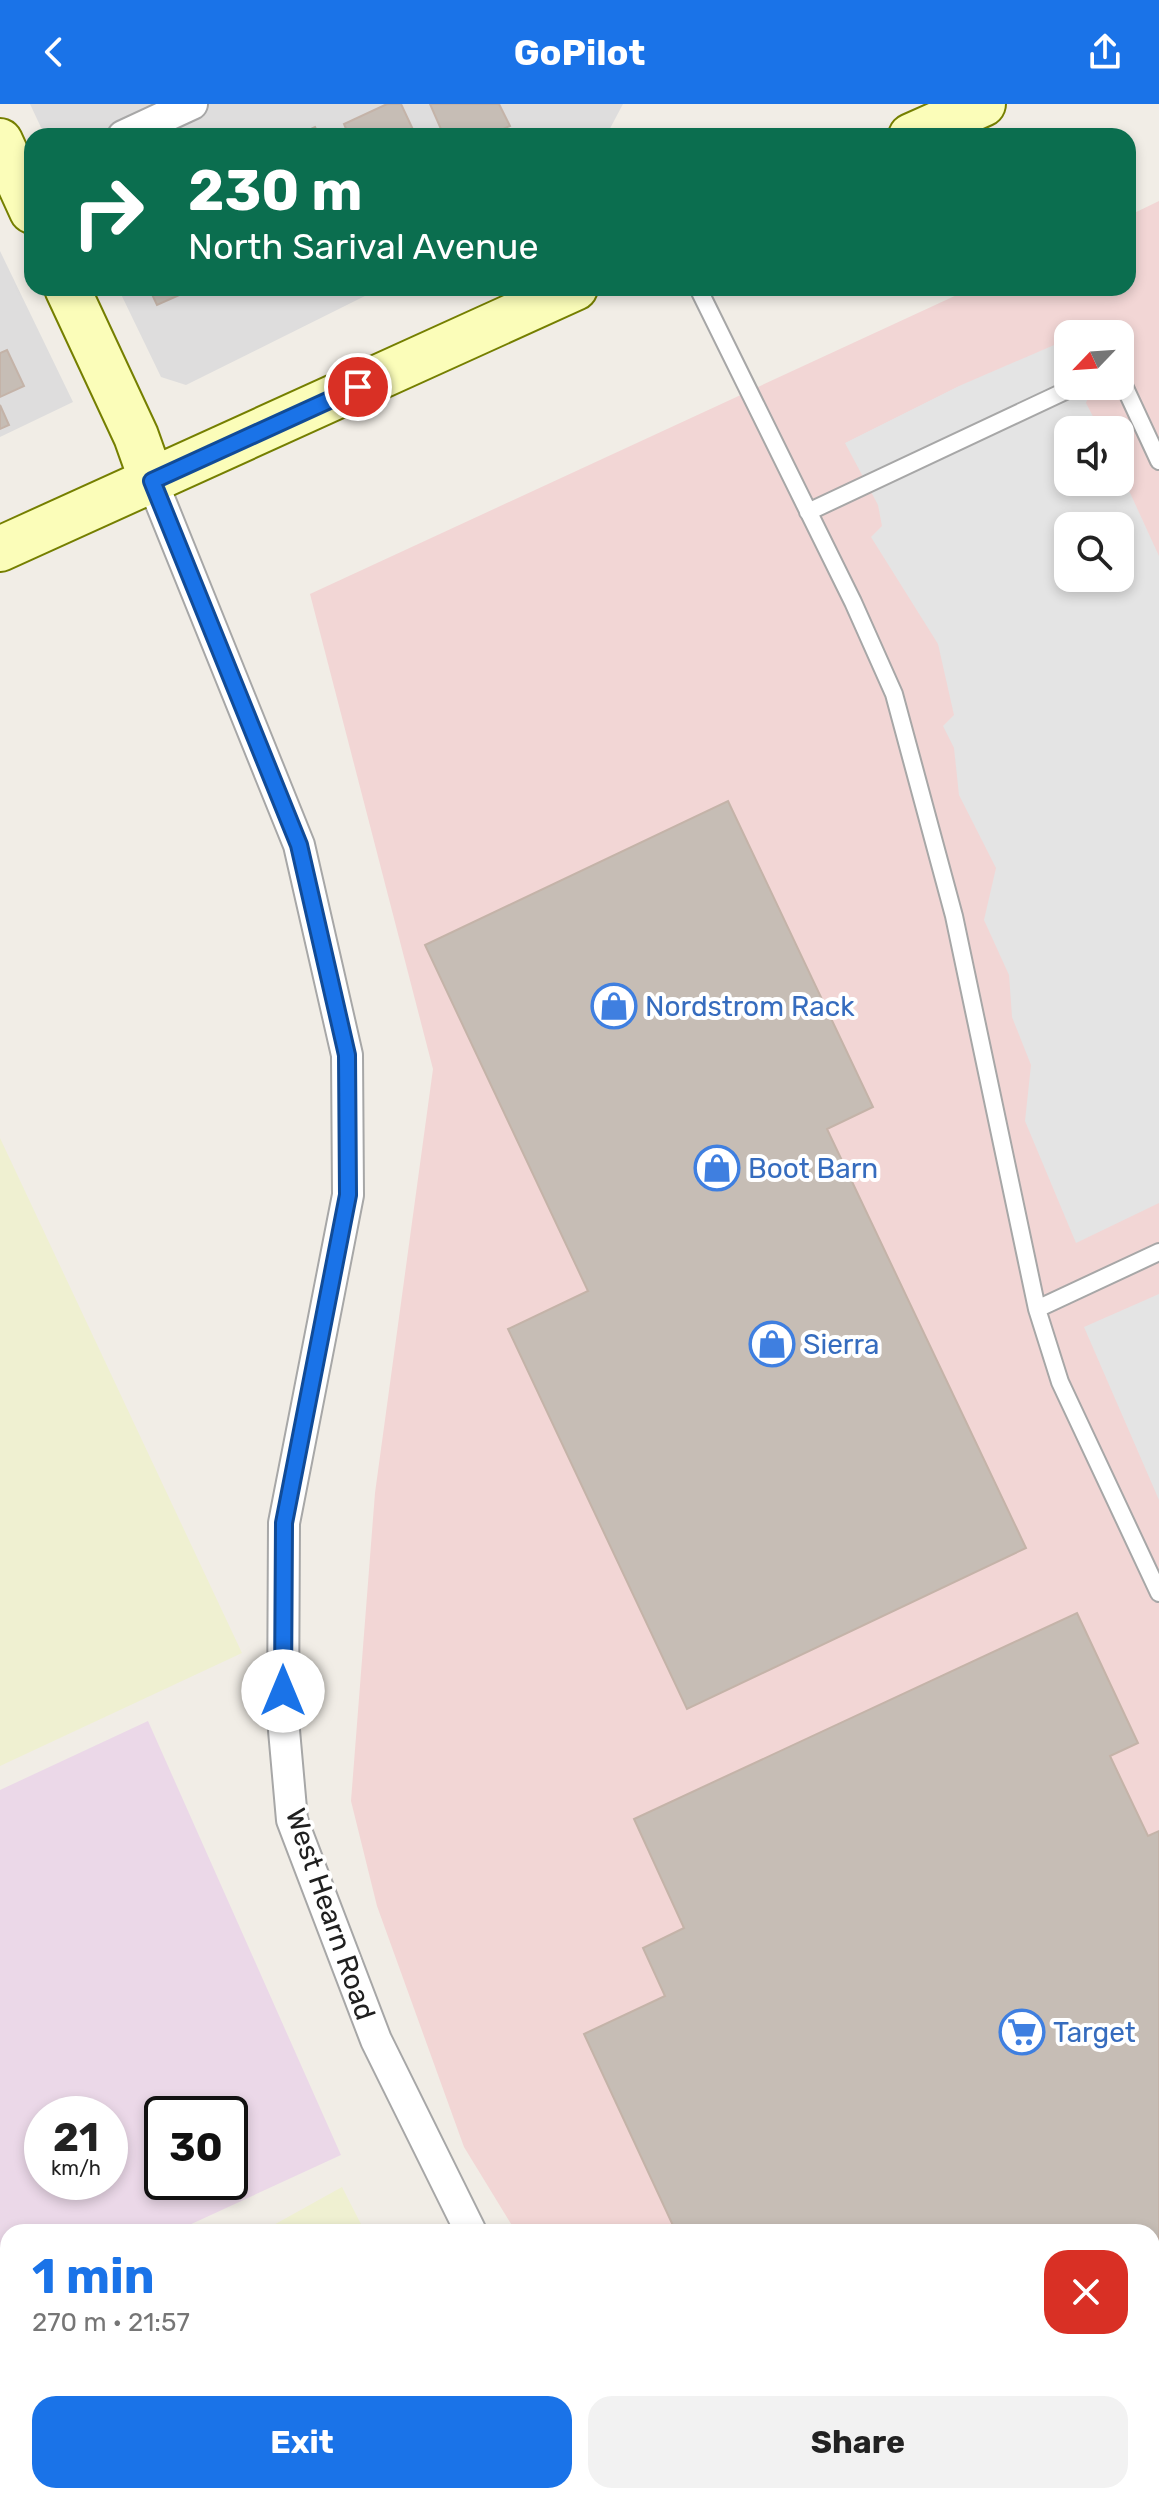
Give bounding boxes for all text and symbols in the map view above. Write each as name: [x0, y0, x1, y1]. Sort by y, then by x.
icon: back: [32, 30, 76, 74]
icon: share: [1083, 30, 1127, 74]
text: GoPilot: [514, 31, 645, 74]
text: 230 m: [188, 158, 363, 224]
icon: right: [56, 160, 160, 264]
text: North Sarival Avenue: [188, 225, 539, 268]
north arrow: [1054, 320, 1134, 400]
map controls: [1054, 320, 1134, 592]
pin: [324, 353, 392, 421]
icon: arrive: [336, 365, 380, 409]
button: sound: [1054, 416, 1134, 496]
button: search: [1054, 512, 1134, 592]
shop icon: Nordstrom Rack: [590, 982, 638, 1030]
place label: Nordstrom Rack: [645, 990, 855, 1023]
shop icon: Boot Barn: [693, 1144, 741, 1192]
place label: Boot Barn: [748, 1152, 878, 1185]
shop icon: Sierra: [748, 1320, 796, 1368]
place label: Sierra: [803, 1328, 879, 1361]
position arrow: [241, 1649, 325, 1733]
street label: West Hearn Road: [279, 1804, 382, 2024]
supermarket icon: Target: [998, 2008, 1046, 2056]
place label: Target: [1053, 2016, 1136, 2049]
speed limit sign: 30: [144, 2096, 248, 2200]
text: 21: [53, 2114, 99, 2161]
text: km/h: [51, 2156, 101, 2180]
text: 1 min: [32, 2248, 155, 2305]
button: close: [1044, 2250, 1128, 2334]
text: 270 m · 21:57: [32, 2307, 190, 2338]
button: Exit: [32, 2396, 572, 2488]
button: Share: [588, 2396, 1128, 2488]

